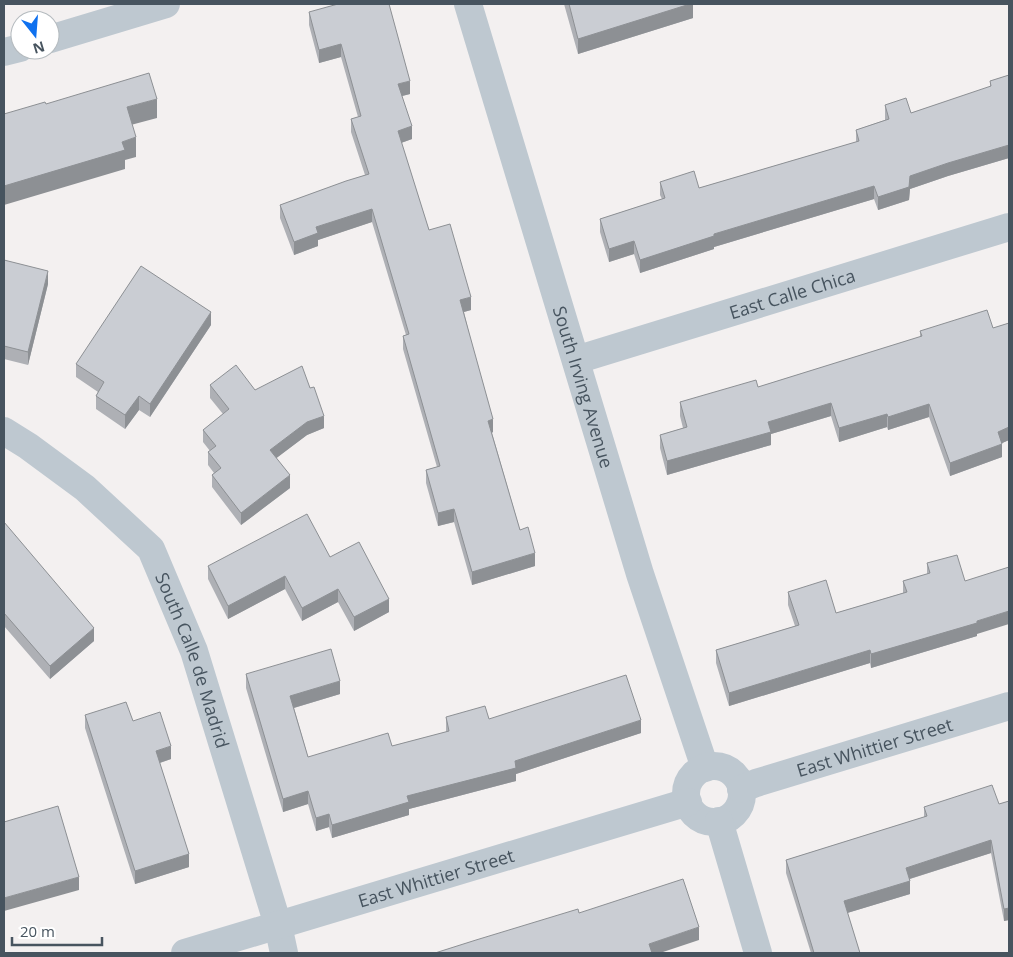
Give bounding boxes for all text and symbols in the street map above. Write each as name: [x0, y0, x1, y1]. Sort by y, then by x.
north arrow: [10, 10, 60, 60]
text: N: [31, 37, 47, 59]
street label: East Calle Chica: [726, 263, 858, 324]
street label: South Irving Avenue: [548, 303, 619, 471]
street label: South Calle de Madrid: [150, 569, 235, 751]
street label: East Whittier Street: [794, 712, 955, 782]
street label: East Whittier Street: [355, 843, 517, 912]
scale bar: [12, 914, 102, 946]
text: 20 m: [20, 921, 55, 941]

